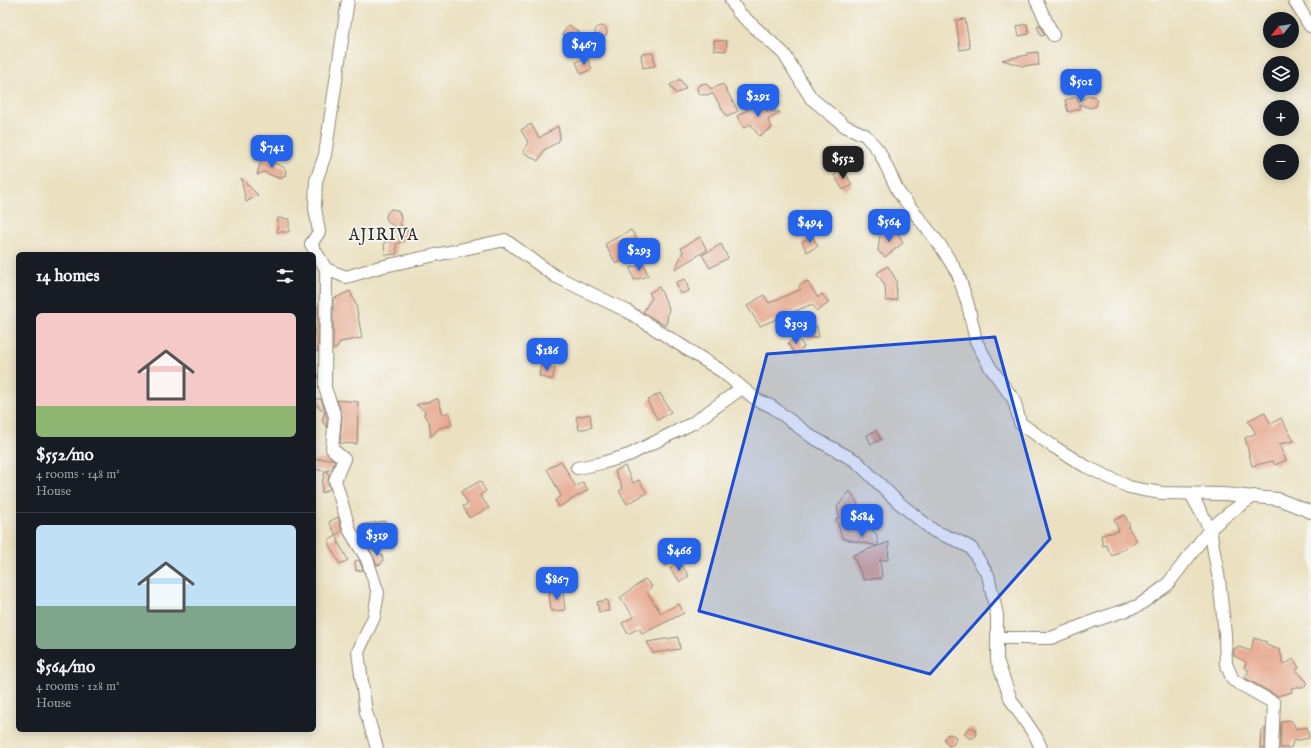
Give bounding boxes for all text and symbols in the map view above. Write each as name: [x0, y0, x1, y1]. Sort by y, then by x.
north arrow: [1263, 12, 1299, 48]
map controls: [1263, 12, 1299, 180]
pin: $467: [560, 32, 608, 66]
text: $467: [571, 36, 597, 53]
button: layers: [1263, 56, 1299, 92]
pin: $501: [1057, 69, 1105, 103]
text: $501: [1069, 73, 1093, 90]
pin: $291: [734, 84, 782, 118]
text: $291: [746, 88, 770, 105]
button: +: [1263, 100, 1299, 136]
pin: $741: [248, 135, 296, 169]
text: $741: [260, 139, 284, 156]
button: −: [1263, 144, 1299, 180]
pin: $552: [819, 146, 867, 180]
text: $552: [832, 150, 854, 167]
pin: $564: [865, 209, 913, 243]
pin: $494: [786, 210, 834, 244]
text: $564: [877, 213, 901, 230]
text: $494: [797, 214, 823, 231]
district label: AJIRIVA: [348, 226, 419, 246]
pin: $293: [615, 238, 663, 272]
text: $293: [627, 242, 651, 259]
icon: filters: [274, 265, 296, 287]
text: 14 homes: [36, 266, 99, 287]
pin: $303: [772, 311, 820, 345]
text: $303: [784, 315, 808, 332]
pin: $186: [523, 338, 571, 372]
icon: home: [130, 339, 202, 411]
text: $186: [536, 342, 558, 359]
text: $552/mo: [36, 445, 94, 466]
text: 4 rooms · 148 m²: [36, 466, 120, 483]
text: House: [36, 483, 71, 500]
pin: $684: [838, 504, 886, 538]
text: $684: [850, 508, 874, 525]
pin: $319: [353, 523, 401, 557]
text: $319: [366, 527, 388, 544]
pin: $466: [655, 538, 703, 572]
text: $466: [667, 542, 691, 559]
icon: home: [130, 551, 202, 623]
pin: $867: [533, 567, 581, 601]
text: $867: [545, 571, 569, 588]
text: $564/mo: [36, 657, 95, 678]
text: 4 rooms · 128 m²: [36, 678, 120, 695]
text: House: [36, 695, 71, 712]

